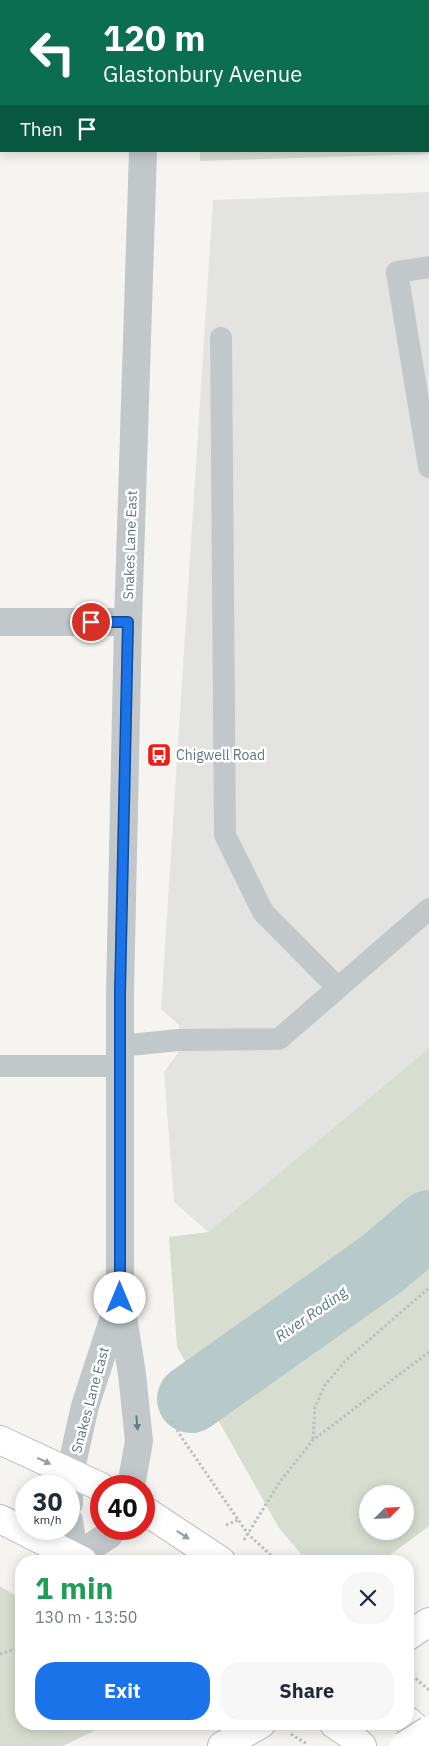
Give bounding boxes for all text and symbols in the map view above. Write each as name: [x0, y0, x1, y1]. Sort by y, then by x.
text: 120 m: [103, 15, 206, 61]
icon: left: [20, 20, 85, 85]
text: Glastonbury Avenue: [103, 59, 302, 88]
icon: arrive: [73, 115, 101, 143]
text: Then: [20, 117, 63, 141]
street label: Snakes Lane East: [119, 490, 141, 600]
pin: [70, 601, 112, 643]
icon: arrive: [77, 608, 105, 636]
bus stop icon: Chigwell Road: [146, 742, 172, 768]
place label: Chigwell Road: [176, 746, 265, 764]
position arrow: [93, 1271, 145, 1323]
water label: River Roding: [271, 1282, 352, 1346]
street label: Snakes Lane East: [67, 1345, 113, 1455]
one-way arrow: [133, 1415, 141, 1431]
one-way arrow: [37, 1457, 51, 1465]
speed limit sign: 40: [90, 1475, 155, 1540]
text: 30: [32, 1485, 63, 1518]
north arrow: [359, 1485, 414, 1540]
map controls: [359, 1485, 414, 1540]
text: km/h: [33, 1512, 62, 1527]
one-way arrow: [176, 1530, 189, 1540]
text: 1 min: [35, 1568, 113, 1607]
button: close: [342, 1572, 394, 1624]
text: 130 m · 13:50: [35, 1607, 137, 1627]
button: Exit: [35, 1662, 210, 1720]
button: Share: [220, 1662, 394, 1720]

